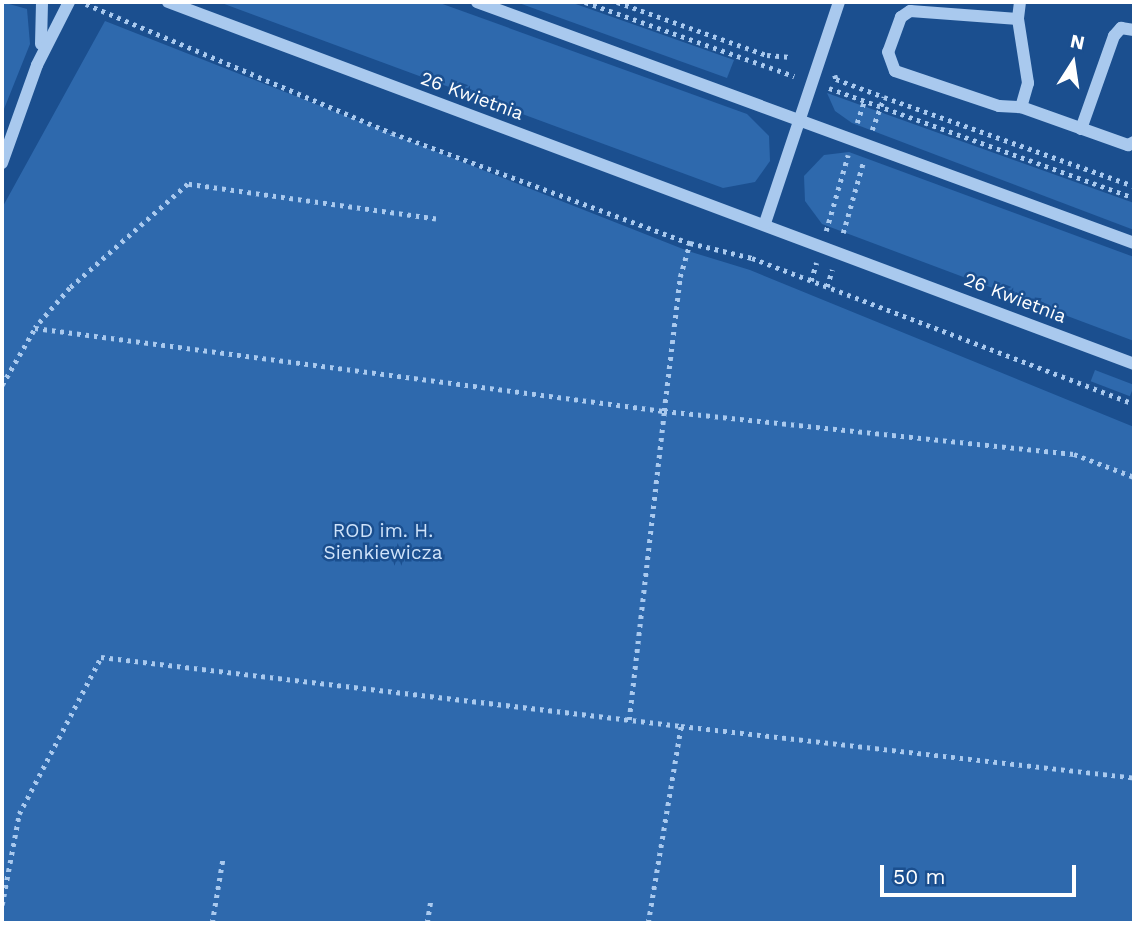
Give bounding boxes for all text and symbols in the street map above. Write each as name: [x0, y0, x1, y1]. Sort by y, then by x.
north arrow: [1038, 28, 1108, 98]
text: N: [1068, 29, 1087, 55]
street label: 26 Kwietnia: [417, 67, 527, 125]
street label: 26 Kwietnia: [961, 268, 1069, 328]
park label: ROD im. H. Sienkiewicza: [324, 520, 442, 564]
scale bar: [884, 852, 1080, 896]
text: 50 m: [893, 864, 945, 889]

